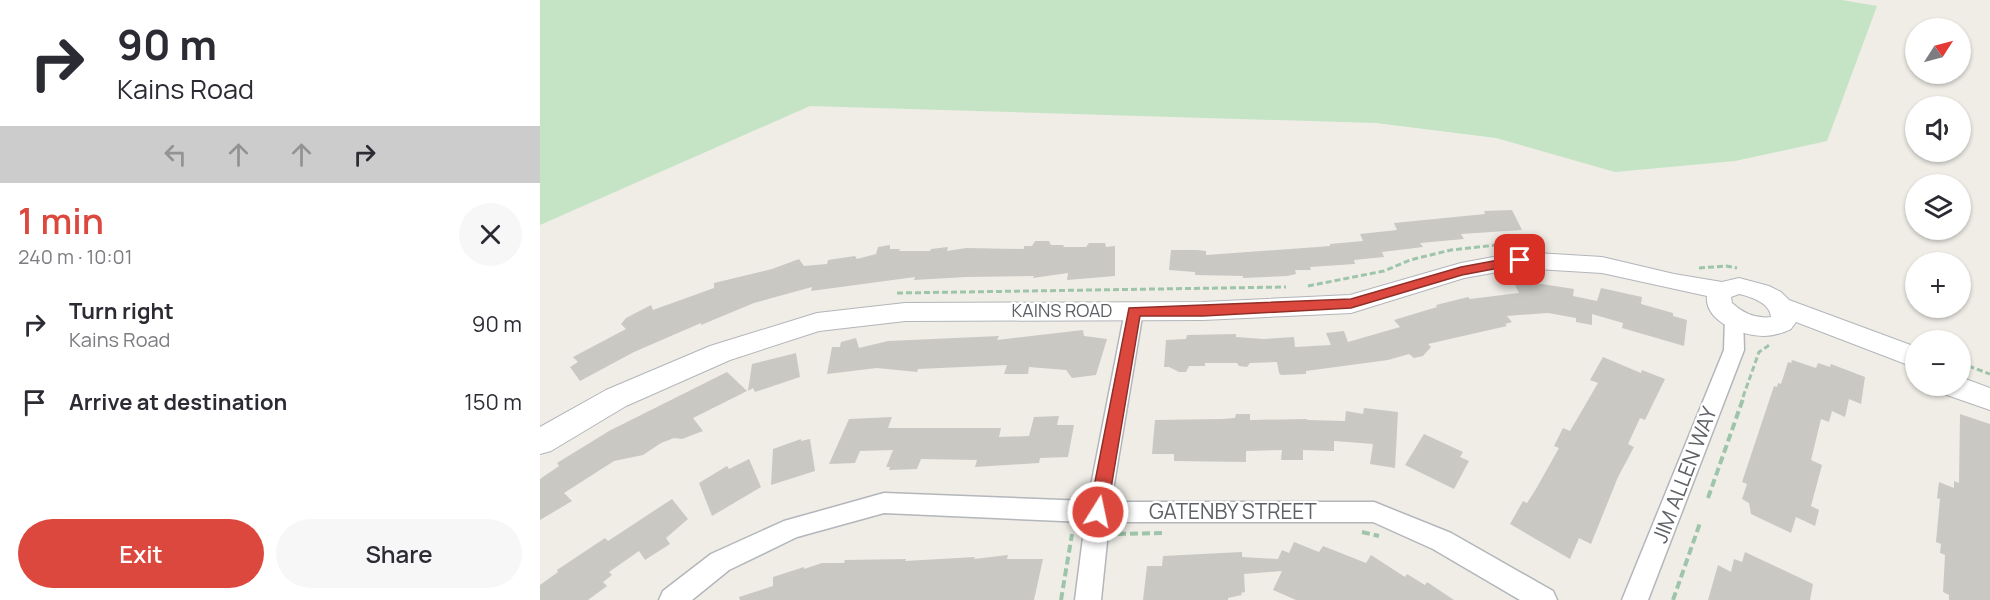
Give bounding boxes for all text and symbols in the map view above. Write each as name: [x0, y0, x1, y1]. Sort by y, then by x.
text: 90 m: [117, 15, 217, 73]
north arrow: [1905, 18, 1971, 84]
map controls: [1905, 18, 1971, 396]
icon: right: [18, 24, 96, 102]
text: Kains Road: [117, 70, 254, 107]
button: sound: [1905, 96, 1971, 162]
icon: left: [159, 138, 192, 171]
icon: ahead: [222, 138, 255, 171]
icon: ahead: [285, 138, 318, 171]
icon: right: [348, 138, 381, 171]
button: layers: [1905, 174, 1971, 240]
text: 1 min: [18, 196, 104, 245]
button: close: [459, 203, 522, 266]
pin: [1494, 234, 1545, 285]
text: 240 m · 10:01: [18, 243, 132, 270]
icon: arrive: [1503, 243, 1536, 276]
button: +: [1905, 252, 1971, 318]
text: Turn right: [69, 296, 174, 326]
street label: KAINS ROAD: [1012, 298, 1112, 322]
icon: right: [18, 308, 51, 341]
text: 90 m: [472, 309, 522, 339]
text: Kains Road: [69, 326, 170, 353]
button: −: [1905, 330, 1971, 396]
icon: arrive: [18, 386, 51, 419]
text: Arrive at destination: [69, 387, 287, 417]
text: 150 m: [464, 387, 522, 417]
street label: JIM ALLEN WAY: [1645, 402, 1723, 547]
position arrow: [1066, 480, 1130, 544]
street label: GATENBY STREET: [1149, 497, 1317, 525]
button: Exit: [18, 519, 264, 588]
button: Share: [276, 519, 522, 588]

